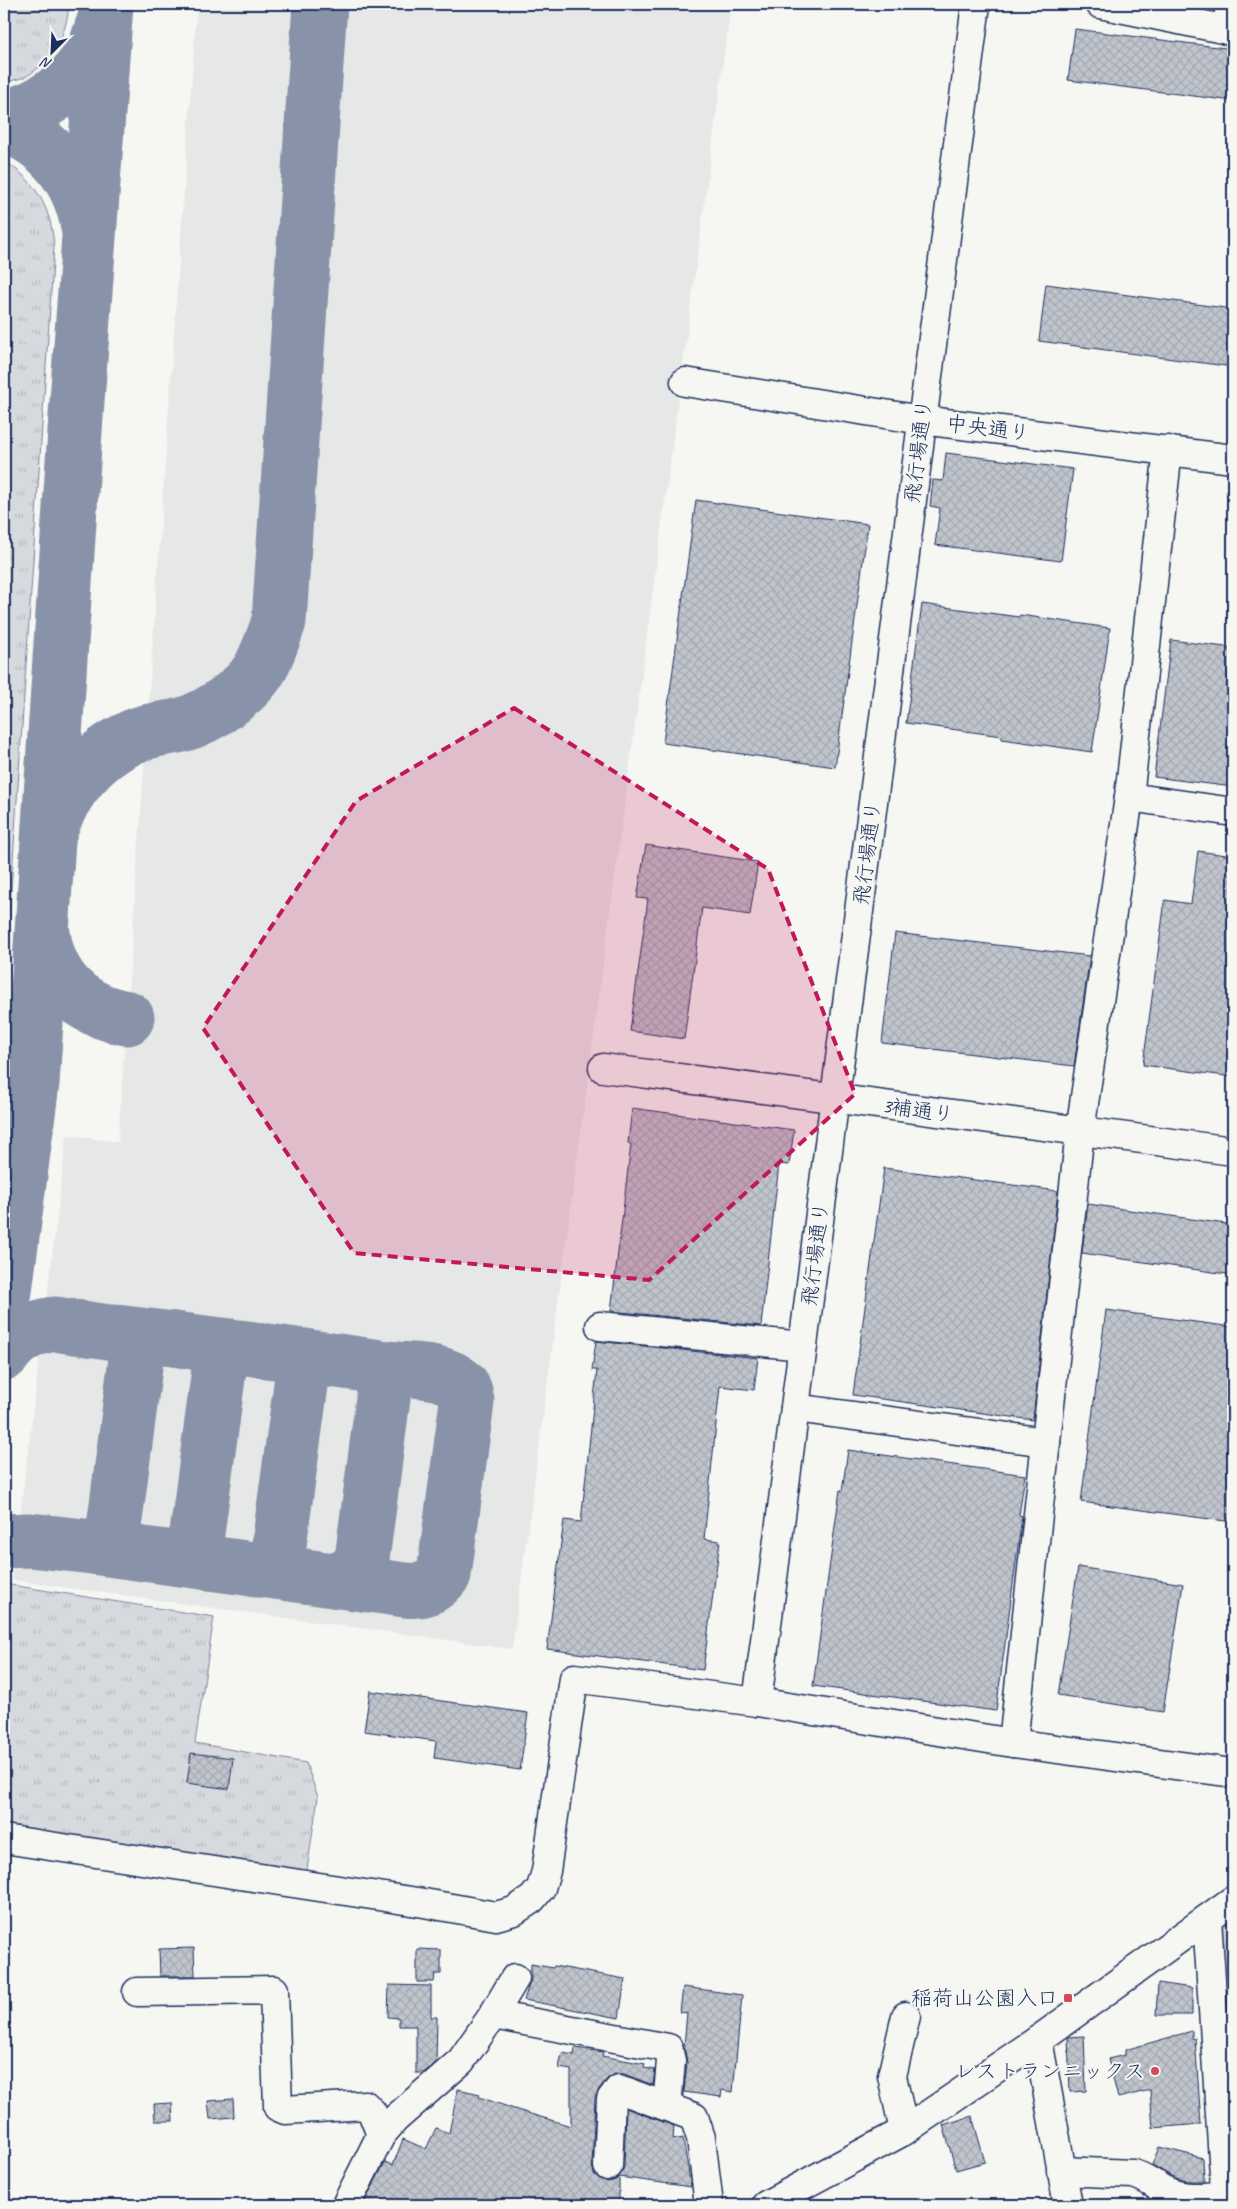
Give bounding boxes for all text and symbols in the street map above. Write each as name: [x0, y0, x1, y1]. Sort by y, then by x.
north arrow: [28, 28, 78, 78]
text: N: [37, 53, 54, 73]
street label: 飛行場通り: [899, 397, 937, 505]
street label: 中央通り: [945, 410, 1031, 446]
street label: 飛行場通り: [848, 799, 886, 907]
street label: 3補通り: [880, 1092, 956, 1128]
street label: 飛行場通り: [796, 1200, 834, 1308]
place label: 稲荷山公園入口: [911, 1985, 1058, 2011]
marker: 稲荷山公園入口: [1062, 1992, 1074, 2004]
place label: レストランニックス: [955, 2058, 1145, 2084]
marker: レストランニックス: [1149, 2065, 1161, 2077]

